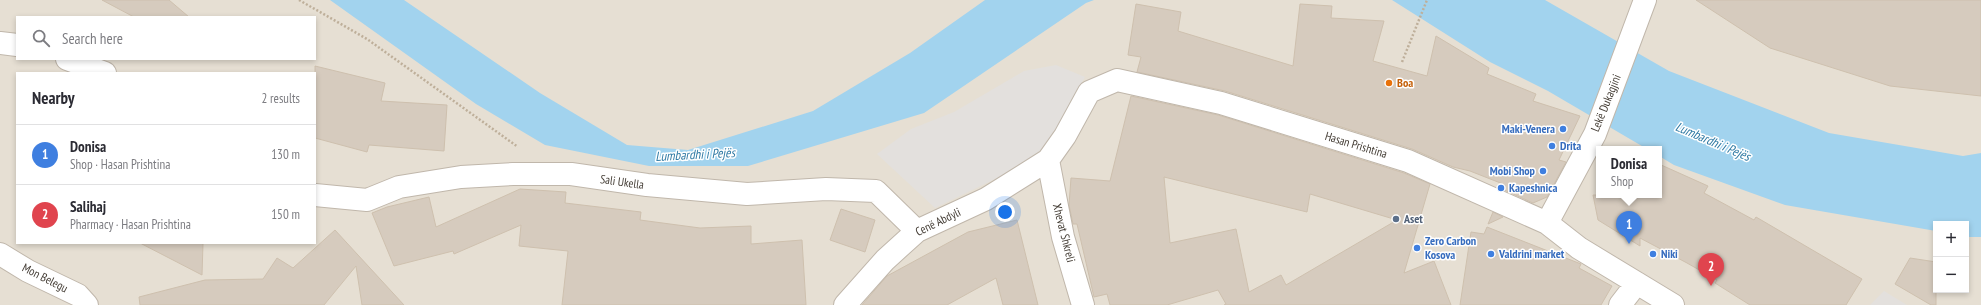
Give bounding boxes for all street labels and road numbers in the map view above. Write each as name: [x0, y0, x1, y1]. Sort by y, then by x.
street label: Lekë Dukagjini: [1587, 72, 1624, 134]
street label: Hasan Prishtina: [1323, 128, 1389, 161]
street label: Sali Ukella: [599, 171, 645, 192]
street label: Xhevat Shkreli: [1050, 202, 1079, 264]
street label: Cenë Abdyli: [913, 204, 963, 239]
street label: Mon Belegu: [20, 260, 71, 295]

